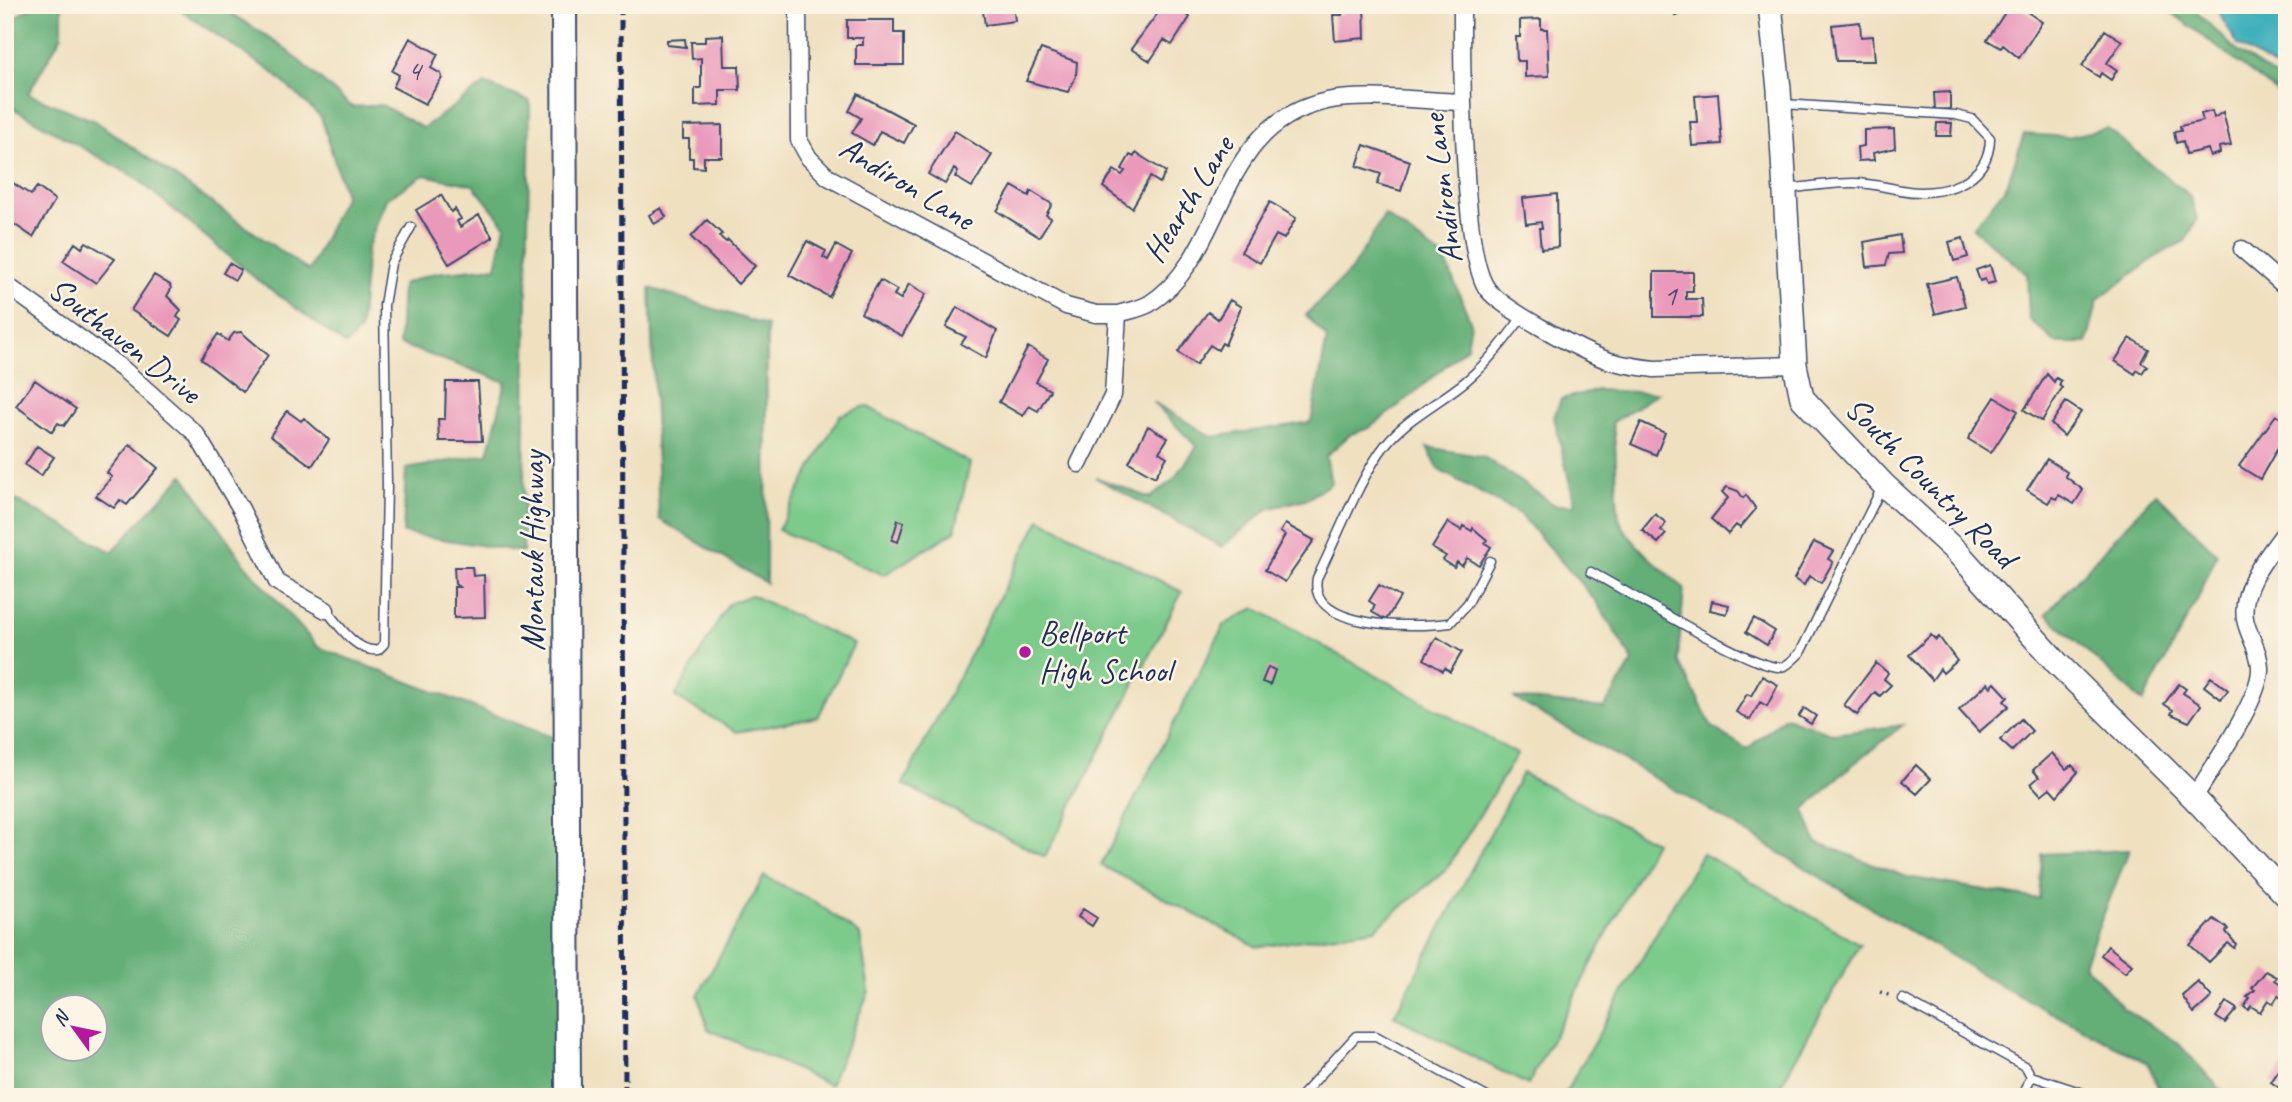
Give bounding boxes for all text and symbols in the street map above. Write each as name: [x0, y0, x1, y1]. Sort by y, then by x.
house number: 4: [407, 51, 423, 89]
street label: Andiron Lane: [1412, 110, 1472, 266]
street label: Andiron Lane: [832, 126, 984, 241]
street label: Hearth Lane: [1133, 126, 1244, 270]
street label: Southaven Drive: [40, 267, 212, 414]
house number: 1: [1663, 276, 1678, 314]
street label: South Country Road: [1836, 387, 2029, 580]
street label: Montauk Highway: [512, 448, 554, 651]
place label: Bellport High School: [1039, 612, 1177, 692]
marker: Bellport High School: [1017, 644, 1033, 660]
north arrow: [38, 993, 108, 1064]
text: N: [47, 1005, 76, 1031]

